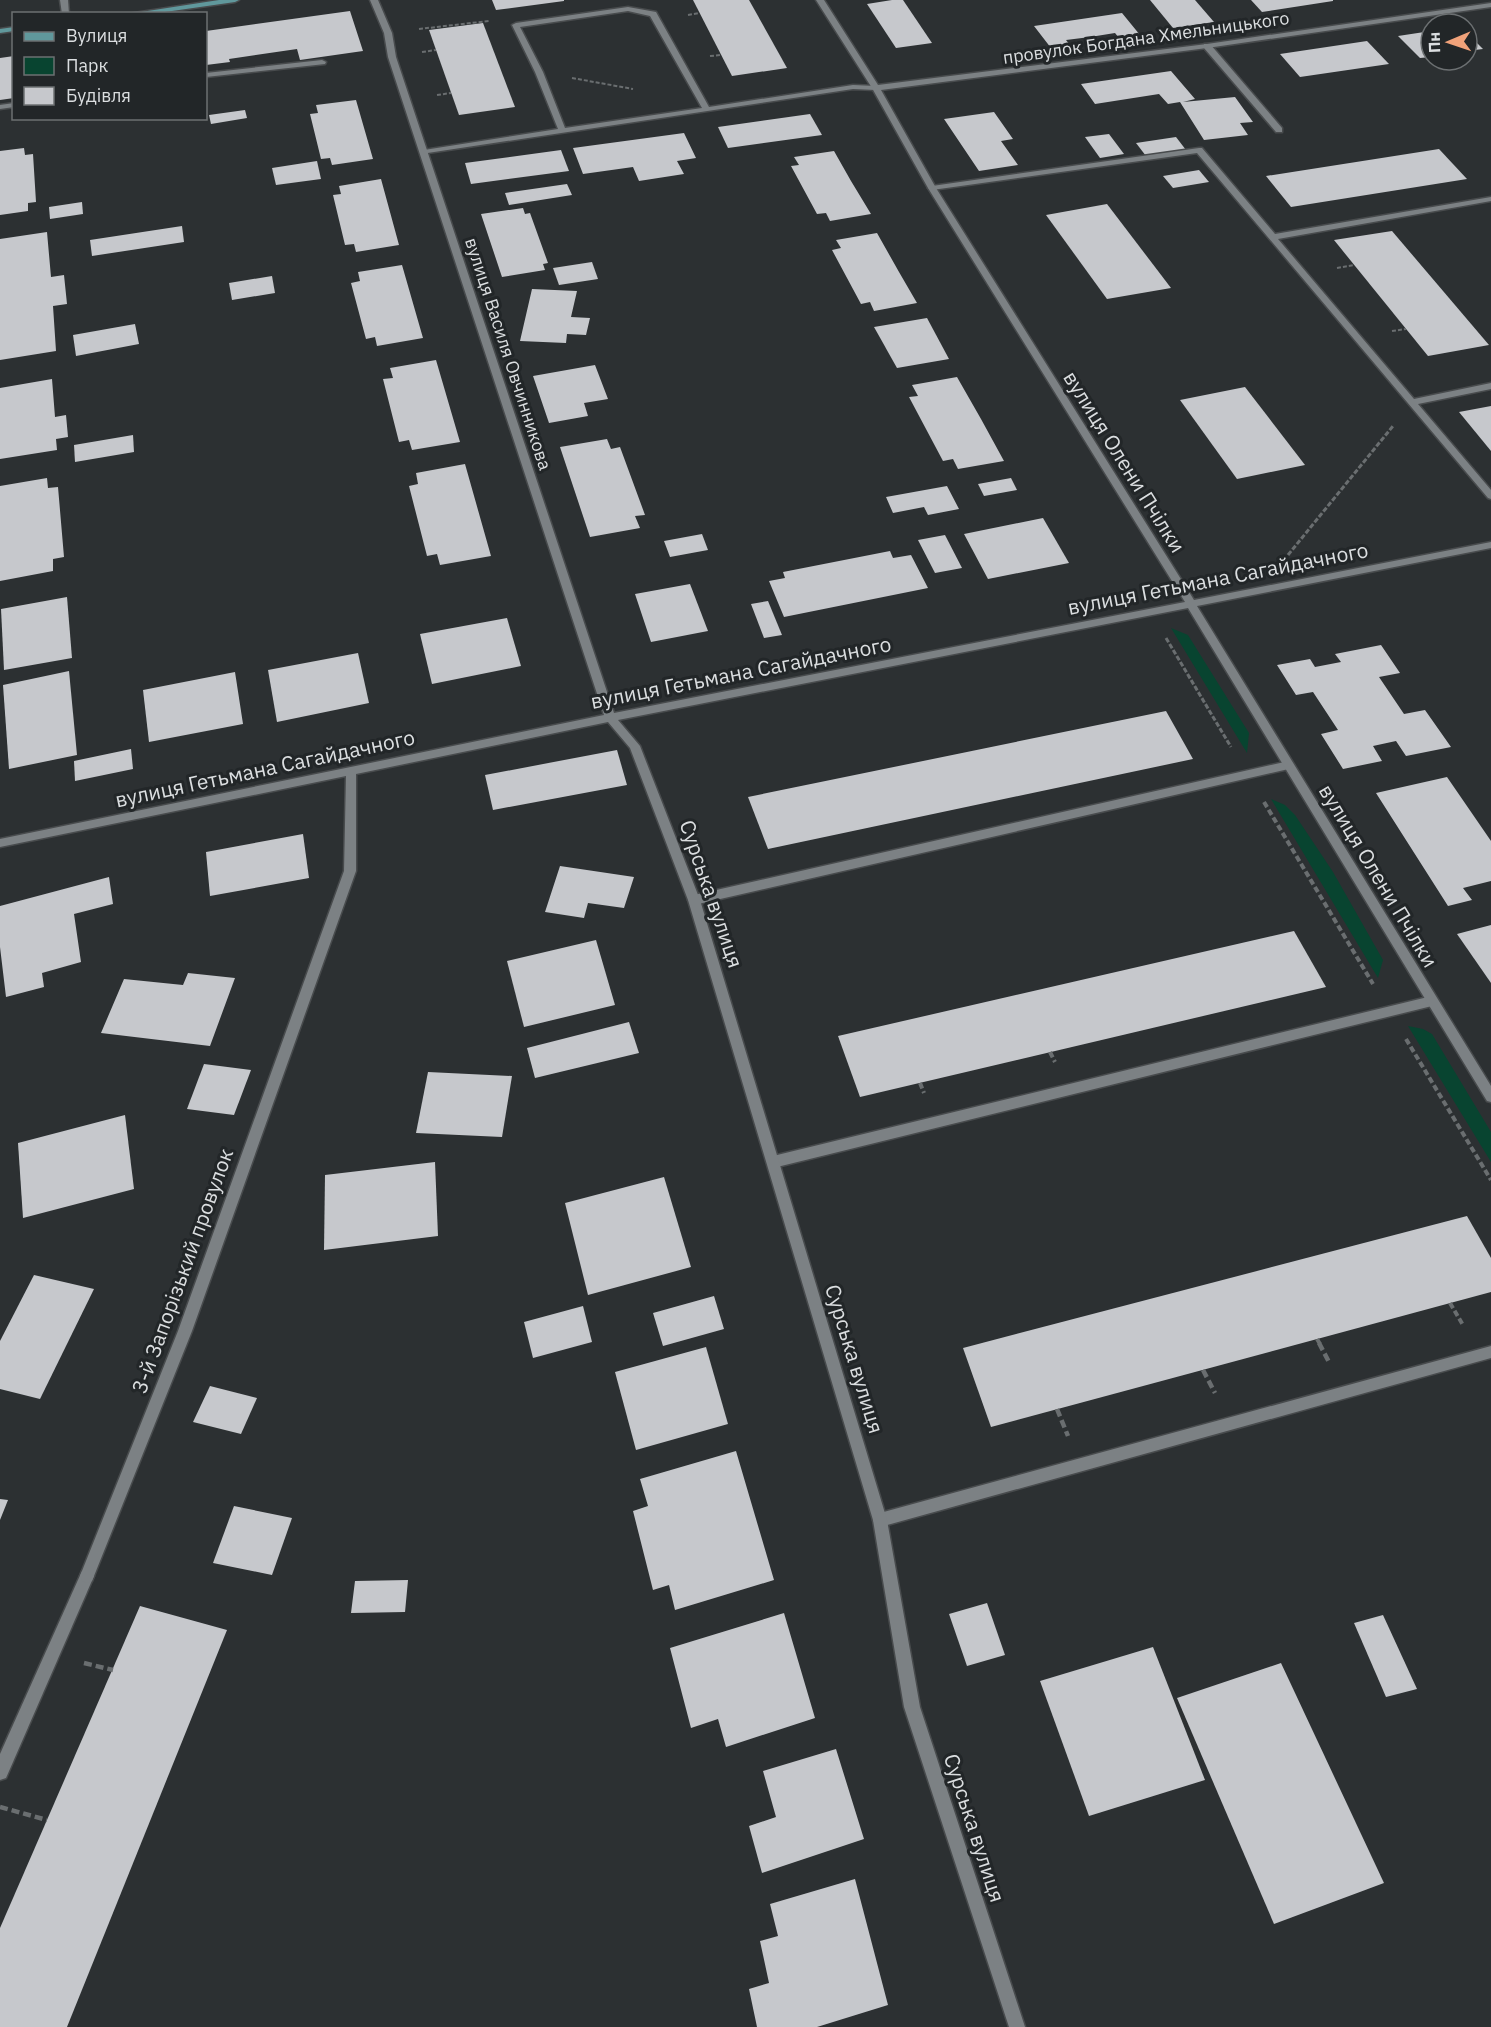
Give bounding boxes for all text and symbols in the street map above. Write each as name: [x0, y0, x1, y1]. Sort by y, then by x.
street label: провулок Богдана Хмельницького: [1001, 6, 1291, 69]
legend: [12, 12, 207, 120]
north arrow: [1419, 12, 1479, 72]
text: Вулиця: [66, 24, 127, 47]
text: Пн: [1424, 32, 1444, 53]
text: Парк: [66, 54, 109, 77]
text: Будівля: [66, 84, 131, 107]
street label: вулиця Василя Овчинникова: [460, 235, 557, 473]
street label: вулиця Олени Пчілки: [1058, 365, 1192, 558]
street label: вулиця Гетьмана Сагайдачного: [1065, 535, 1370, 621]
street label: вулиця Гетьмана Сагайдачного: [588, 629, 893, 715]
street label: вулиця Гетьмана Сагайдачного: [112, 723, 417, 813]
street label: вулиця Олени Пчілки: [1313, 779, 1445, 972]
street label: Сурська вулиця: [674, 816, 750, 971]
street label: 3-й Запорізький провулок: [125, 1144, 239, 1397]
street label: Сурська вулиця: [819, 1281, 891, 1437]
street label: Сурська вулиця: [938, 1750, 1012, 1905]

